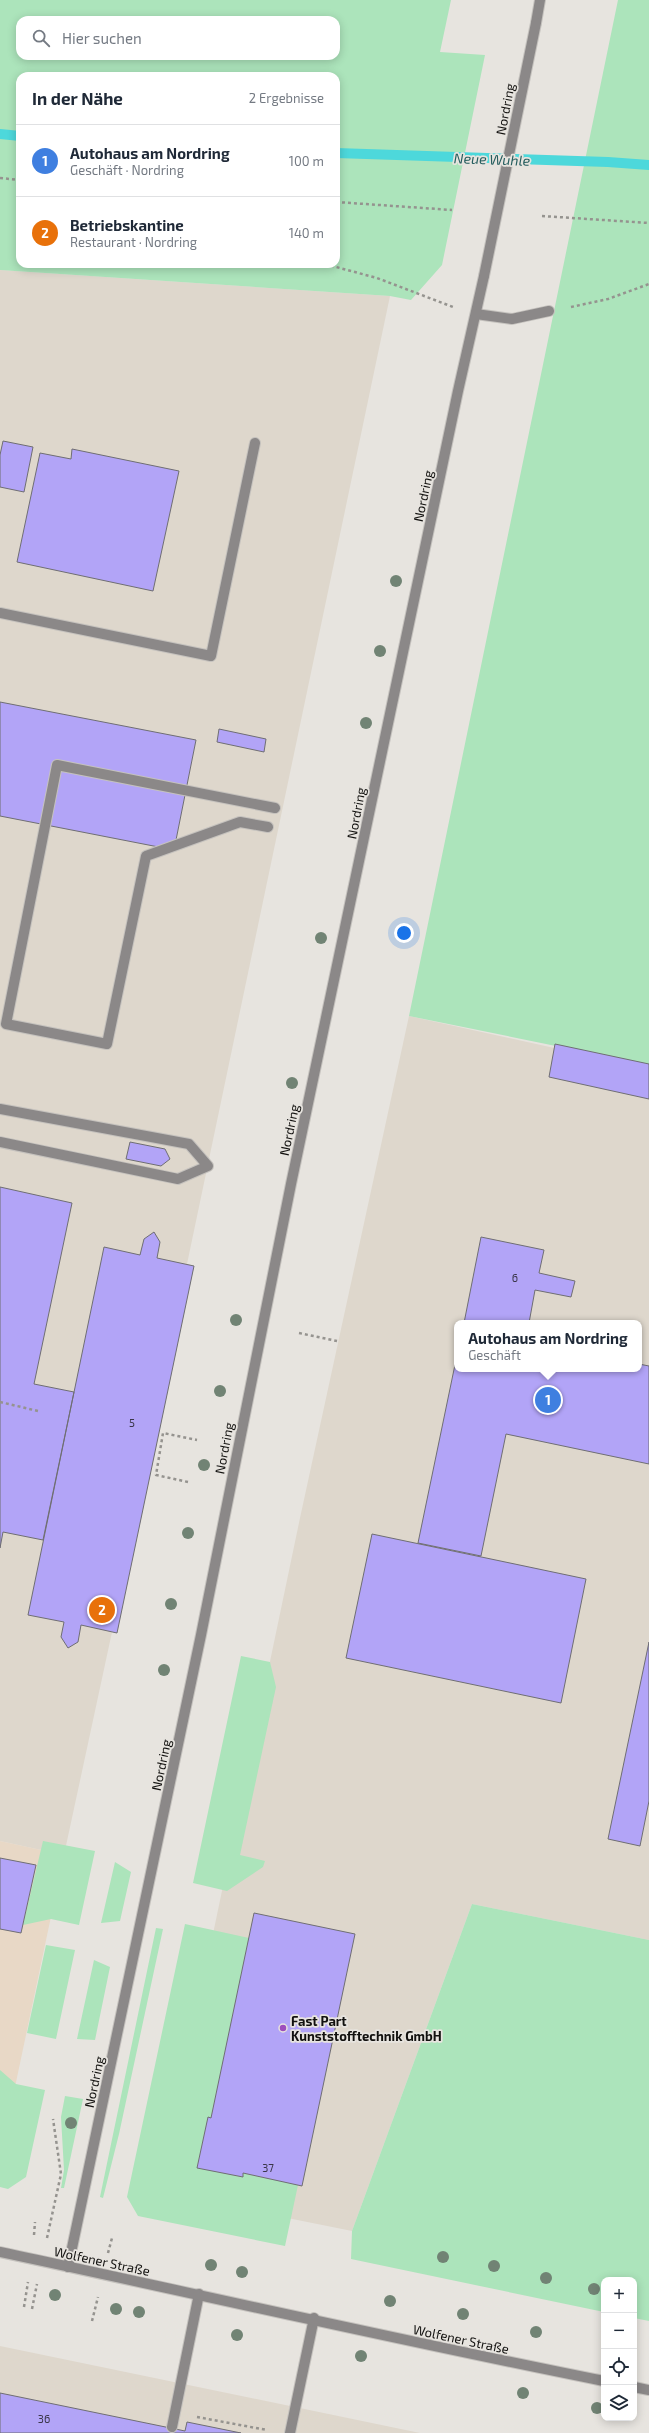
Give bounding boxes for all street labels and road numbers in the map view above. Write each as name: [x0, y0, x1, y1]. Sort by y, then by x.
street label: Nordring: [492, 82, 518, 136]
street label: Nordring: [410, 469, 436, 523]
street label: Nordring: [343, 786, 369, 840]
street label: Nordring: [276, 1103, 302, 1157]
street label: Nordring: [211, 1421, 237, 1475]
street label: Nordring: [148, 1738, 174, 1792]
street label: Nordring: [81, 2055, 107, 2109]
street label: Wolfener Straße: [53, 2243, 151, 2279]
street label: Wolfener Straße: [412, 2321, 510, 2357]

